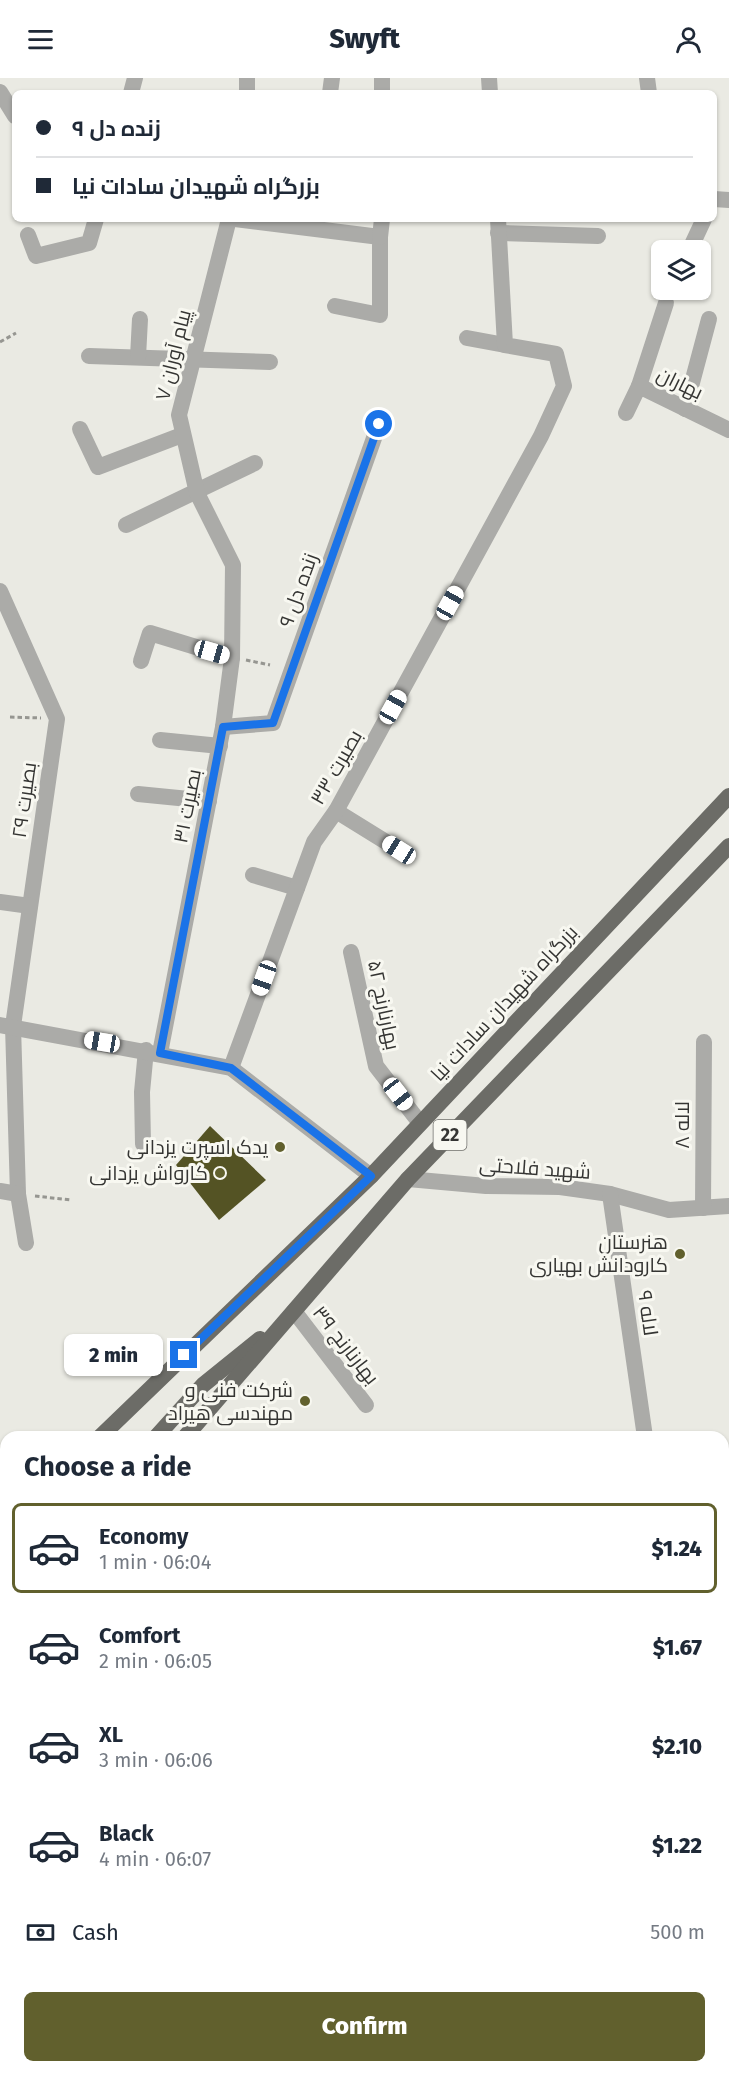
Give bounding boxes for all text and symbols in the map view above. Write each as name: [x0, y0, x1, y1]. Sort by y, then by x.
icon: menu: [24, 23, 57, 56]
text: Swyft: [329, 23, 400, 55]
icon: person: [672, 23, 705, 56]
text: زنده دل ۹: [72, 115, 161, 142]
text: بزرگراه شهیدان سادات نیا: [72, 173, 320, 200]
map controls: [651, 240, 711, 300]
button: layers: [651, 240, 711, 300]
street label: پیام آوران ۷: [150, 306, 198, 403]
street label: بهاران: [653, 362, 707, 405]
route start: [365, 410, 392, 437]
street label: زنده دل ۹: [274, 550, 323, 631]
car: [433, 583, 467, 623]
car: [192, 638, 232, 666]
car: [376, 687, 410, 727]
street label: بصیرت ۳۳: [305, 725, 367, 809]
street label: بصیرت ۲۹: [7, 761, 41, 839]
street label: بصیرت ۳۱: [168, 767, 206, 845]
car: [379, 833, 419, 867]
street label: بزرگراه شهیدان سادات نیا: [425, 920, 583, 1087]
car: [249, 958, 279, 998]
street label: بهارنارنج ۵۲: [361, 958, 405, 1052]
car: [83, 1030, 121, 1054]
car: [380, 1074, 416, 1114]
street label: لاله ۸: [670, 1101, 694, 1149]
road number: 22: [434, 1120, 466, 1150]
place label: یدک اسپرت یزدانی: [127, 1135, 269, 1160]
marker: یدک اسپرت یزدانی: [273, 1140, 287, 1154]
street label: شهید فلاحتی: [478, 1152, 592, 1185]
place label: کارواش یزدانی: [89, 1161, 208, 1186]
marker: کارواش یزدانی: [213, 1166, 227, 1180]
place label: هنرستان کارودانش بهیاری: [529, 1230, 668, 1278]
marker: هنرستان کارودانش بهیاری: [673, 1247, 687, 1261]
street label: لاله ۹: [633, 1289, 663, 1337]
street label: بهارنارنج ۳۹: [306, 1301, 384, 1390]
callout: 2 min: [64, 1334, 163, 1376]
route end: [170, 1341, 197, 1368]
text: 2 min: [89, 1343, 138, 1367]
place label: شرکت فنی و مهندسی هیراد: [168, 1378, 293, 1426]
marker: شرکت فنی و مهندسی هیراد: [298, 1394, 312, 1408]
text: Choose a ride: [24, 1451, 191, 1483]
icon: car: [27, 1521, 81, 1575]
text: Economy: [99, 1523, 188, 1550]
text: $1.24: [651, 1535, 702, 1562]
text: 1 min · 06:04: [99, 1550, 211, 1574]
icon: car: [27, 1620, 81, 1674]
text: Comfort: [99, 1622, 180, 1649]
text: $1.67: [653, 1634, 702, 1661]
text: 2 min · 06:05: [99, 1649, 212, 1673]
icon: car: [27, 1719, 81, 1773]
text: XL: [99, 1721, 123, 1748]
text: $2.10: [652, 1733, 702, 1760]
text: 3 min · 06:06: [99, 1748, 213, 1772]
icon: car: [27, 1818, 81, 1872]
text: Black: [99, 1820, 154, 1847]
text: $1.22: [652, 1832, 702, 1859]
text: 4 min · 06:07: [99, 1847, 211, 1871]
icon: cash: [24, 1916, 57, 1949]
text: Cash: [72, 1919, 119, 1946]
text: 500 m: [650, 1920, 705, 1944]
button: Confirm: [24, 1992, 705, 2061]

